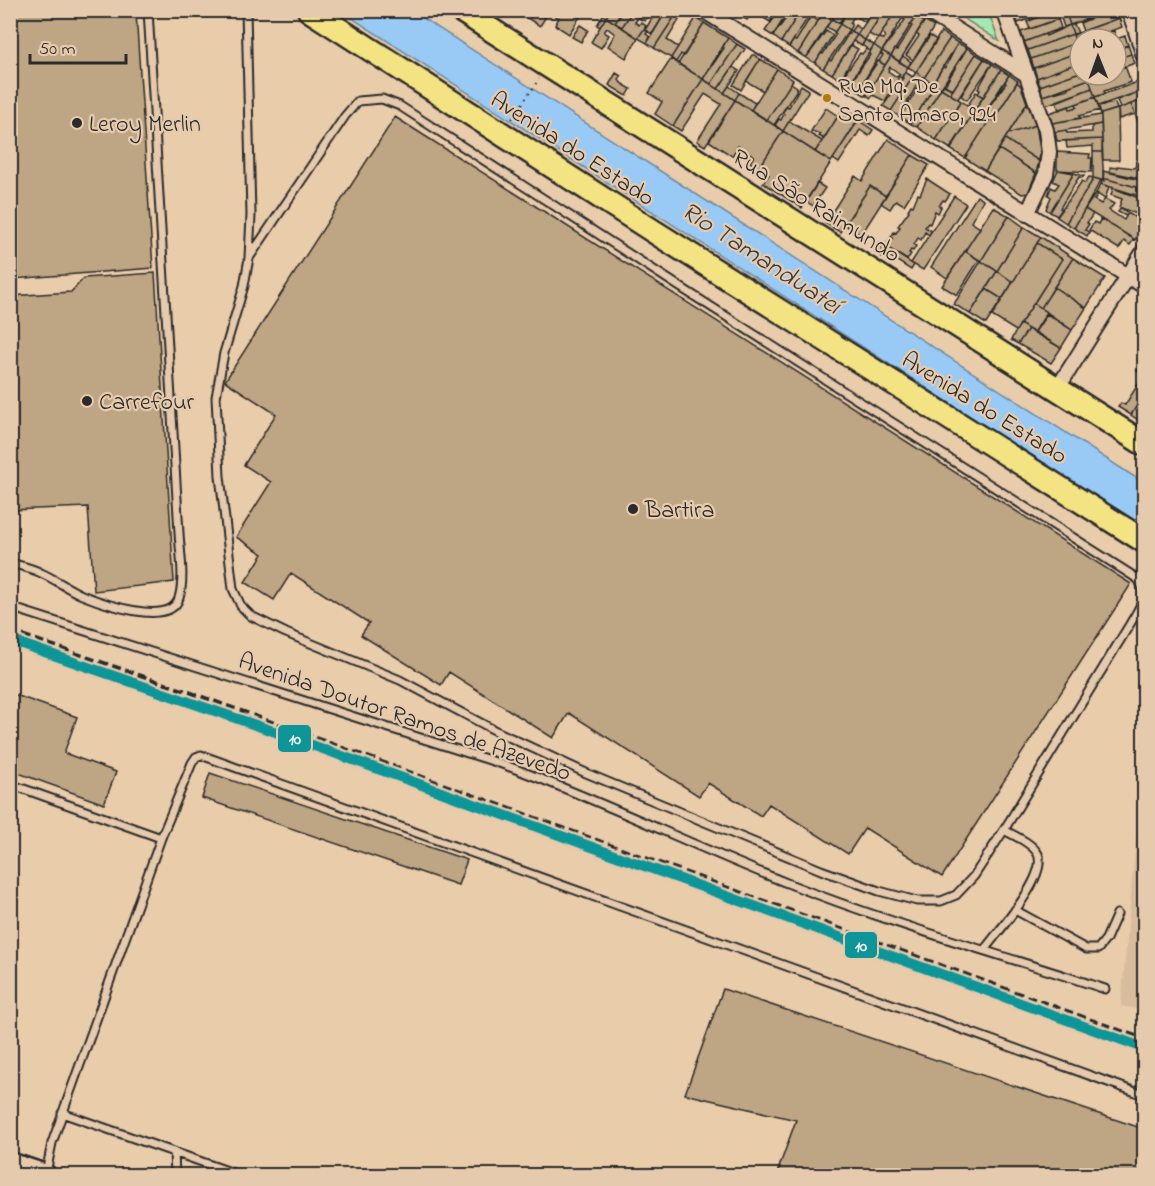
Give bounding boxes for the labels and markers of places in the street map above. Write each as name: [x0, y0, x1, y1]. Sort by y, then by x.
place label: Rua Mq. De Santo Amaro, 924: [838, 72, 996, 132]
marker: Rua Mq. De Santo Amaro, 924: [821, 92, 833, 104]
place label: Leroy Merlin: [89, 108, 201, 144]
marker: Leroy Merlin: [70, 116, 84, 130]
place label: Carrefour: [99, 386, 195, 421]
marker: Carrefour: [80, 394, 94, 408]
place label: Bartira: [644, 494, 714, 529]
marker: Bartira: [626, 502, 640, 516]

